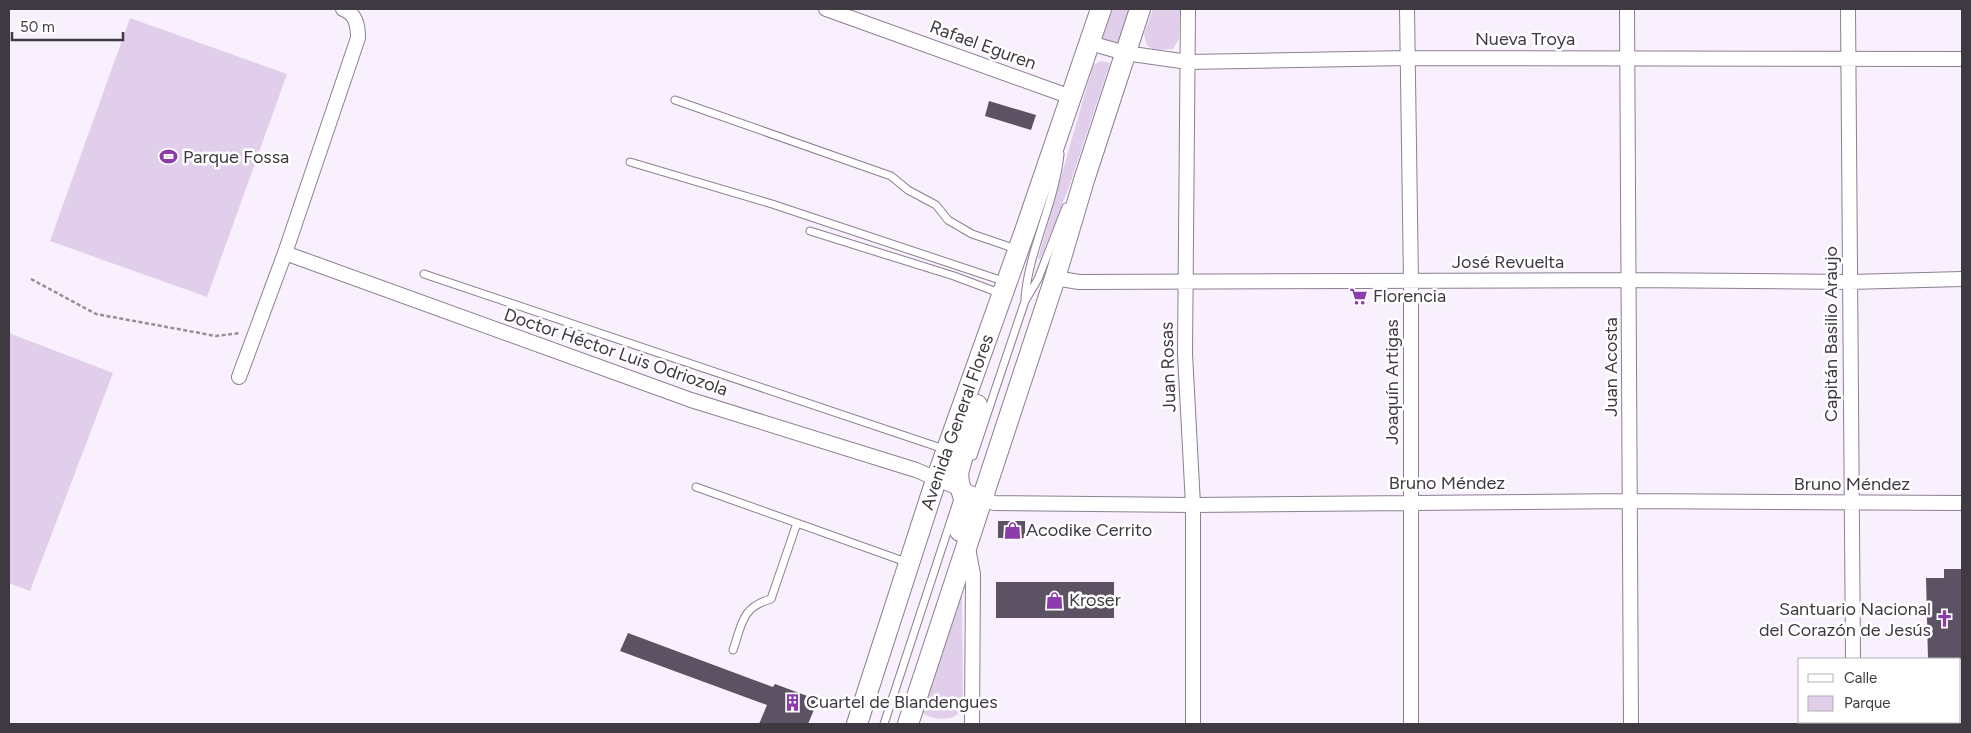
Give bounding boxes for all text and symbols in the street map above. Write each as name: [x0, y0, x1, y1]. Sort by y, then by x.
scale bar: [12, 10, 124, 42]
street label: Rafael Eguren: [927, 16, 1039, 74]
text: 50 m: [20, 18, 55, 36]
street label: Nueva Troya: [1475, 28, 1575, 50]
place label: Parque Fossa: [183, 146, 289, 168]
sports icon: Parque Fossa: [159, 147, 179, 167]
street label: Capitán Basilio Araujo: [1820, 246, 1842, 422]
street label: José Revuelta: [1452, 251, 1564, 273]
place label: Florencia: [1373, 285, 1446, 307]
supermarket icon: Florencia: [1349, 286, 1369, 306]
street label: Doctor Héctor Luis Odriozola: [501, 303, 731, 401]
street label: Juan Acosta: [1600, 317, 1622, 417]
street label: Joaquín Artigas: [1381, 319, 1403, 445]
street label: Juan Rosas: [1155, 321, 1181, 413]
street label: Avenida General Flores: [916, 331, 998, 513]
street label: Bruno Méndez: [1389, 472, 1505, 494]
street label: Bruno Méndez: [1794, 473, 1910, 495]
place label: Acodike Cerrito: [1026, 519, 1152, 541]
shop icon: Acodike Cerrito: [1002, 520, 1022, 540]
place label: Kroser: [1069, 589, 1121, 611]
shop icon: Kroser: [1045, 590, 1065, 610]
place label: Santuario Nacional del Corazón de Jesús: [1759, 598, 1931, 641]
church icon: Santuario Nacional del Corazón de Jesús: [1935, 609, 1955, 629]
legend: [1798, 658, 1961, 723]
text: Calle: [1844, 669, 1877, 687]
place label: Cuartel de Blandengues: [806, 691, 998, 713]
building icon: Cuartel de Blandengues: [782, 692, 802, 712]
text: Parque: [1844, 694, 1891, 712]

